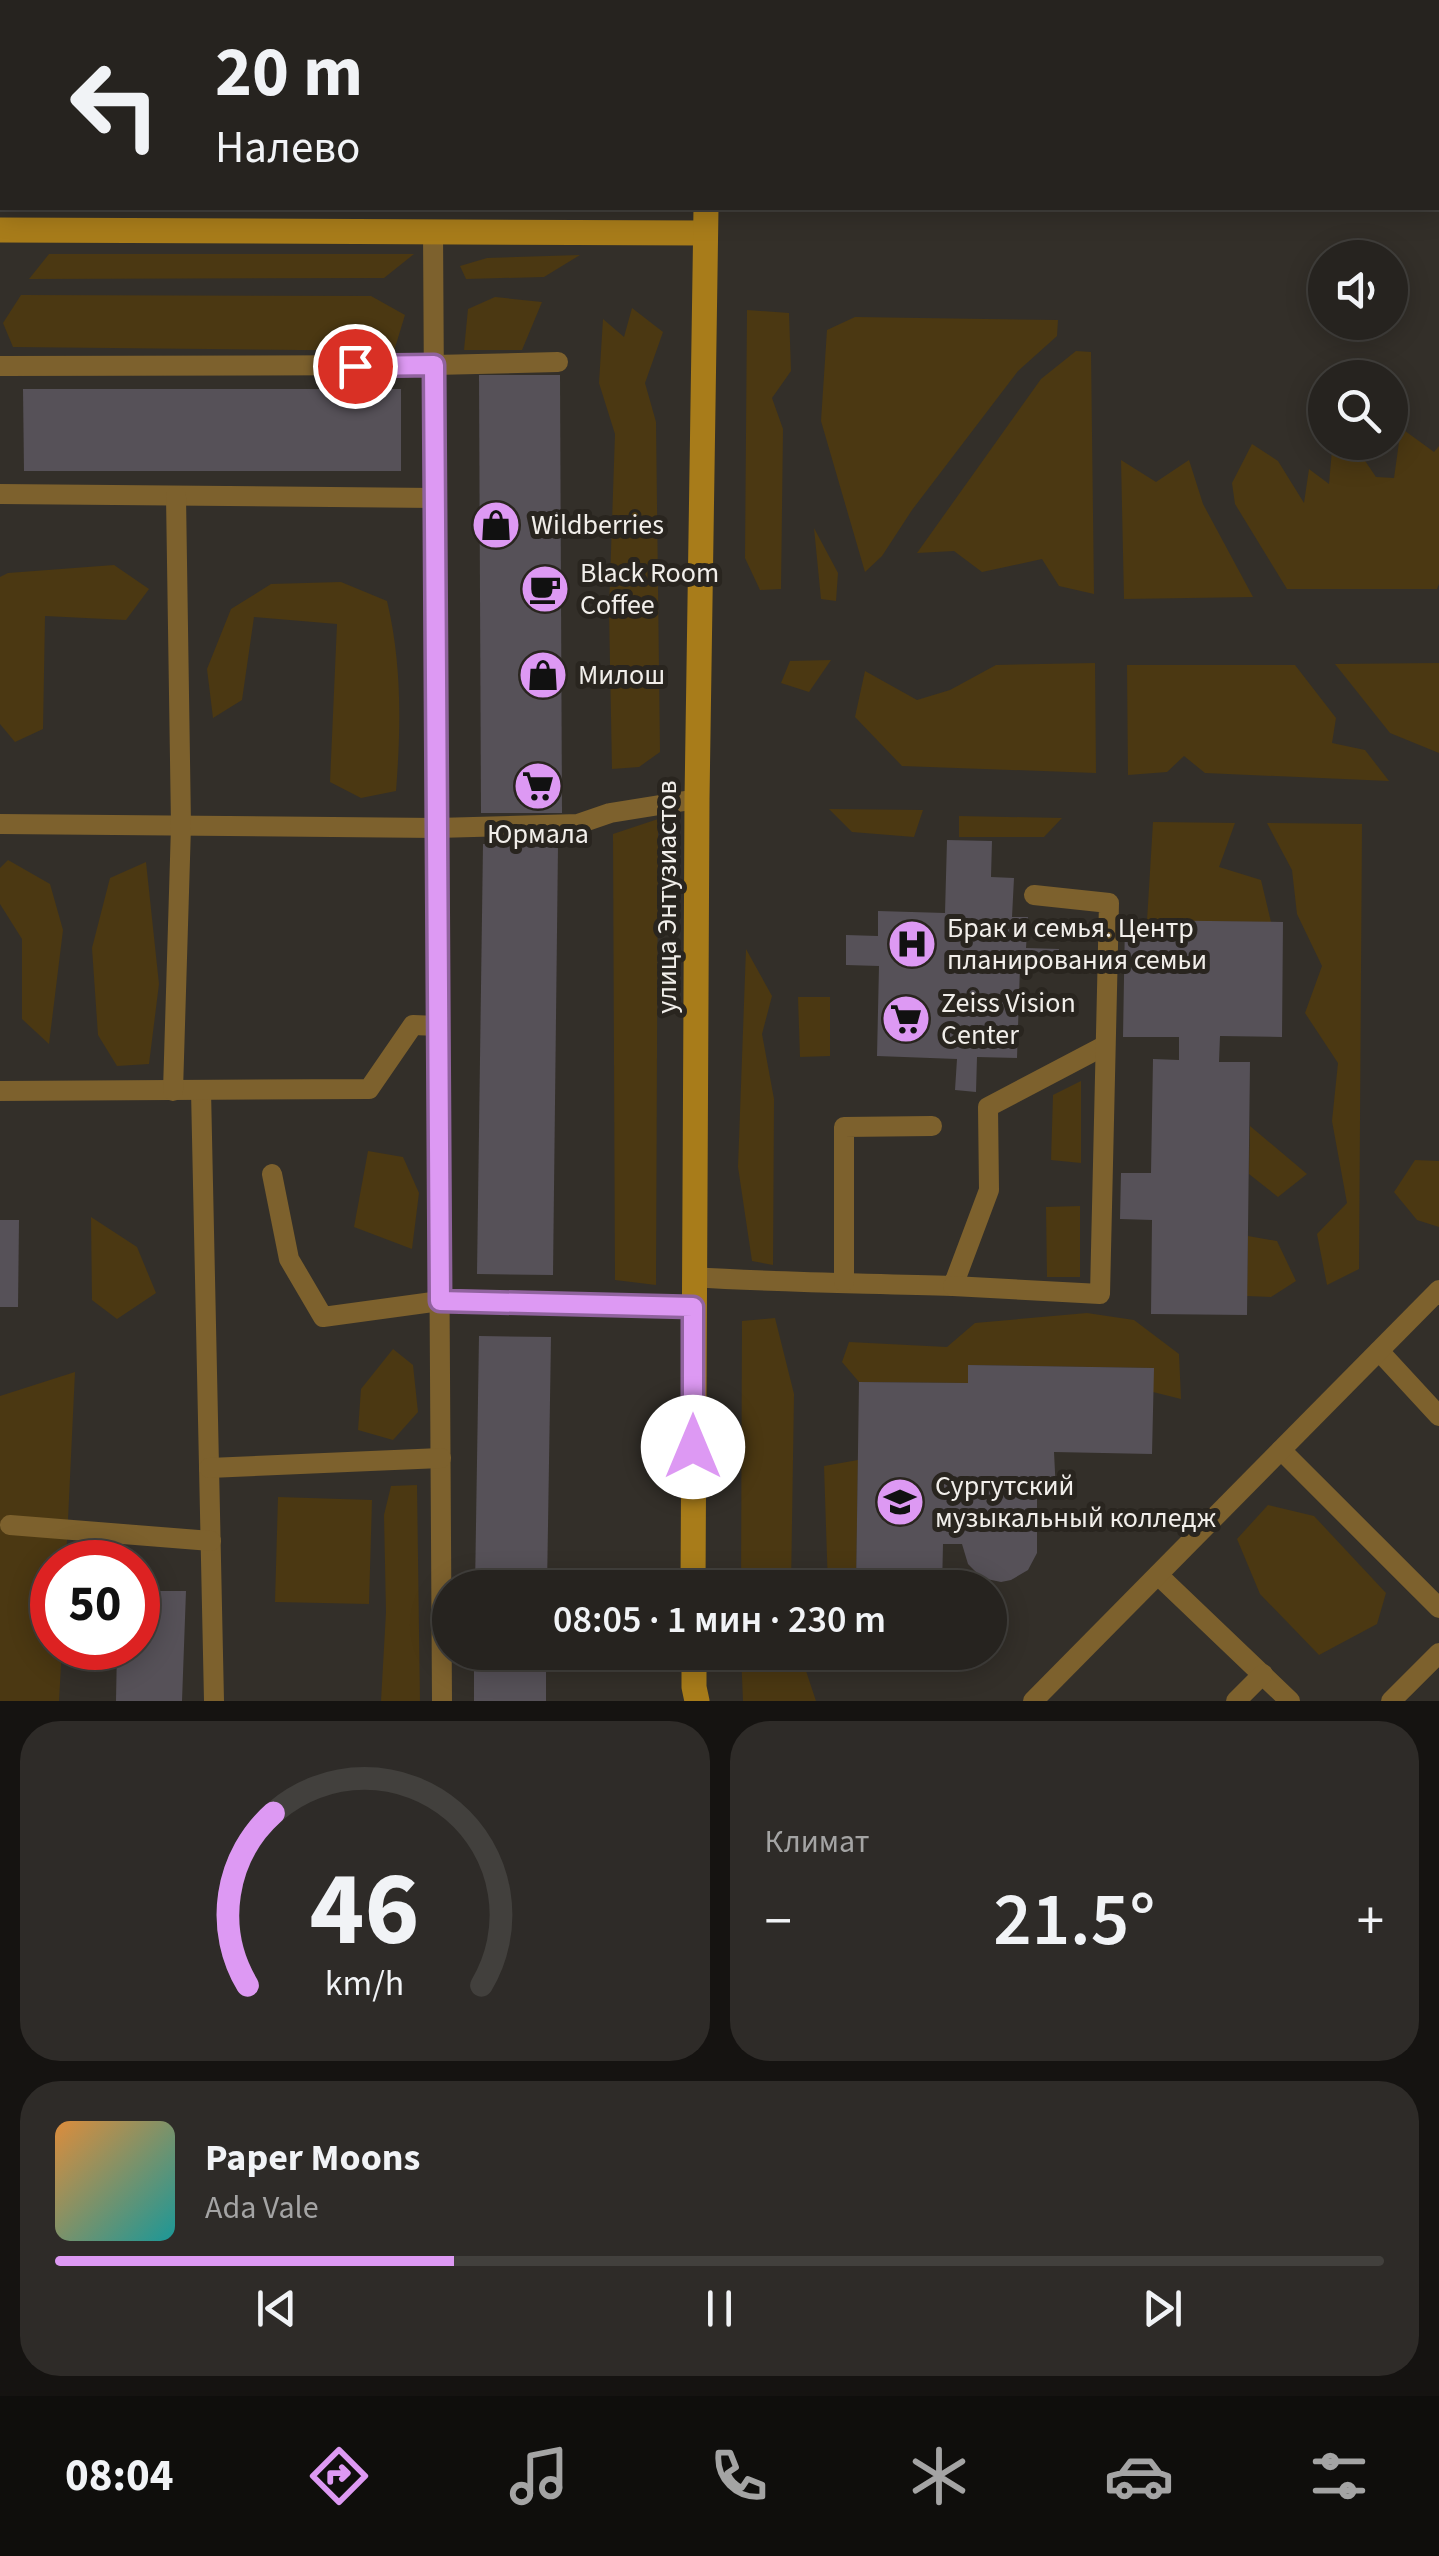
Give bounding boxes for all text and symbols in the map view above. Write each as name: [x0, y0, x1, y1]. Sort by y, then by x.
text: 20 m: [215, 23, 363, 123]
icon: left: [50, 40, 180, 170]
text: Налево: [215, 116, 361, 180]
map controls: [1308, 240, 1408, 460]
button: sound: [1308, 240, 1408, 340]
pin: [313, 324, 398, 409]
icon: arrive: [328, 339, 383, 394]
button: search: [1308, 360, 1408, 460]
shop icon: Wildberries: [470, 499, 522, 551]
place label: Wildberries: [531, 505, 664, 545]
place label: Black Room Coffee: [580, 553, 719, 625]
cafe icon: Black Room Coffee: [519, 563, 571, 615]
shop icon: Милош: [517, 649, 569, 701]
place label: Милош: [578, 655, 665, 695]
supermarket icon: Юрмала: [512, 760, 564, 812]
street label: улица Энтузиастов: [647, 780, 687, 1014]
place label: Юрмала: [487, 814, 589, 854]
place label: Брак и семья. Центр планирования семьи: [947, 908, 1207, 980]
hospital icon: Брак и семья. Центр планирования семьи: [886, 918, 938, 970]
place label: Zeiss Vision Center: [941, 983, 1076, 1055]
supermarket icon: Zeiss Vision Center: [880, 993, 932, 1045]
position arrow: [641, 1395, 745, 1499]
place label: Сургутский музыкальный колледж: [935, 1466, 1216, 1538]
school or university icon: Сургутский музыкальный колледж: [874, 1476, 926, 1528]
speed limit sign: 50: [30, 1540, 160, 1670]
text: 08:05 · 1 мин · 230 m: [553, 1593, 886, 1647]
text: Климат: [765, 1819, 869, 1865]
text: 46: [310, 1837, 420, 1985]
text: 21.5°: [993, 1867, 1155, 1974]
text: −: [765, 1883, 792, 1961]
text: +: [1357, 1883, 1384, 1961]
text: km/h: [325, 1958, 404, 2009]
text: Paper Moons: [205, 2131, 420, 2185]
text: Ada Vale: [205, 2185, 319, 2231]
icon: previous: [249, 2281, 304, 2336]
icon: pause: [692, 2281, 747, 2336]
icon: next: [1135, 2281, 1190, 2336]
icon: directions: [304, 2441, 374, 2511]
icon: music: [504, 2441, 574, 2511]
icon: phone: [704, 2441, 774, 2511]
icon: climate: [904, 2441, 974, 2511]
icon: car: [1104, 2441, 1174, 2511]
icon: filters: [1304, 2441, 1374, 2511]
text: 08:04: [65, 2444, 174, 2508]

